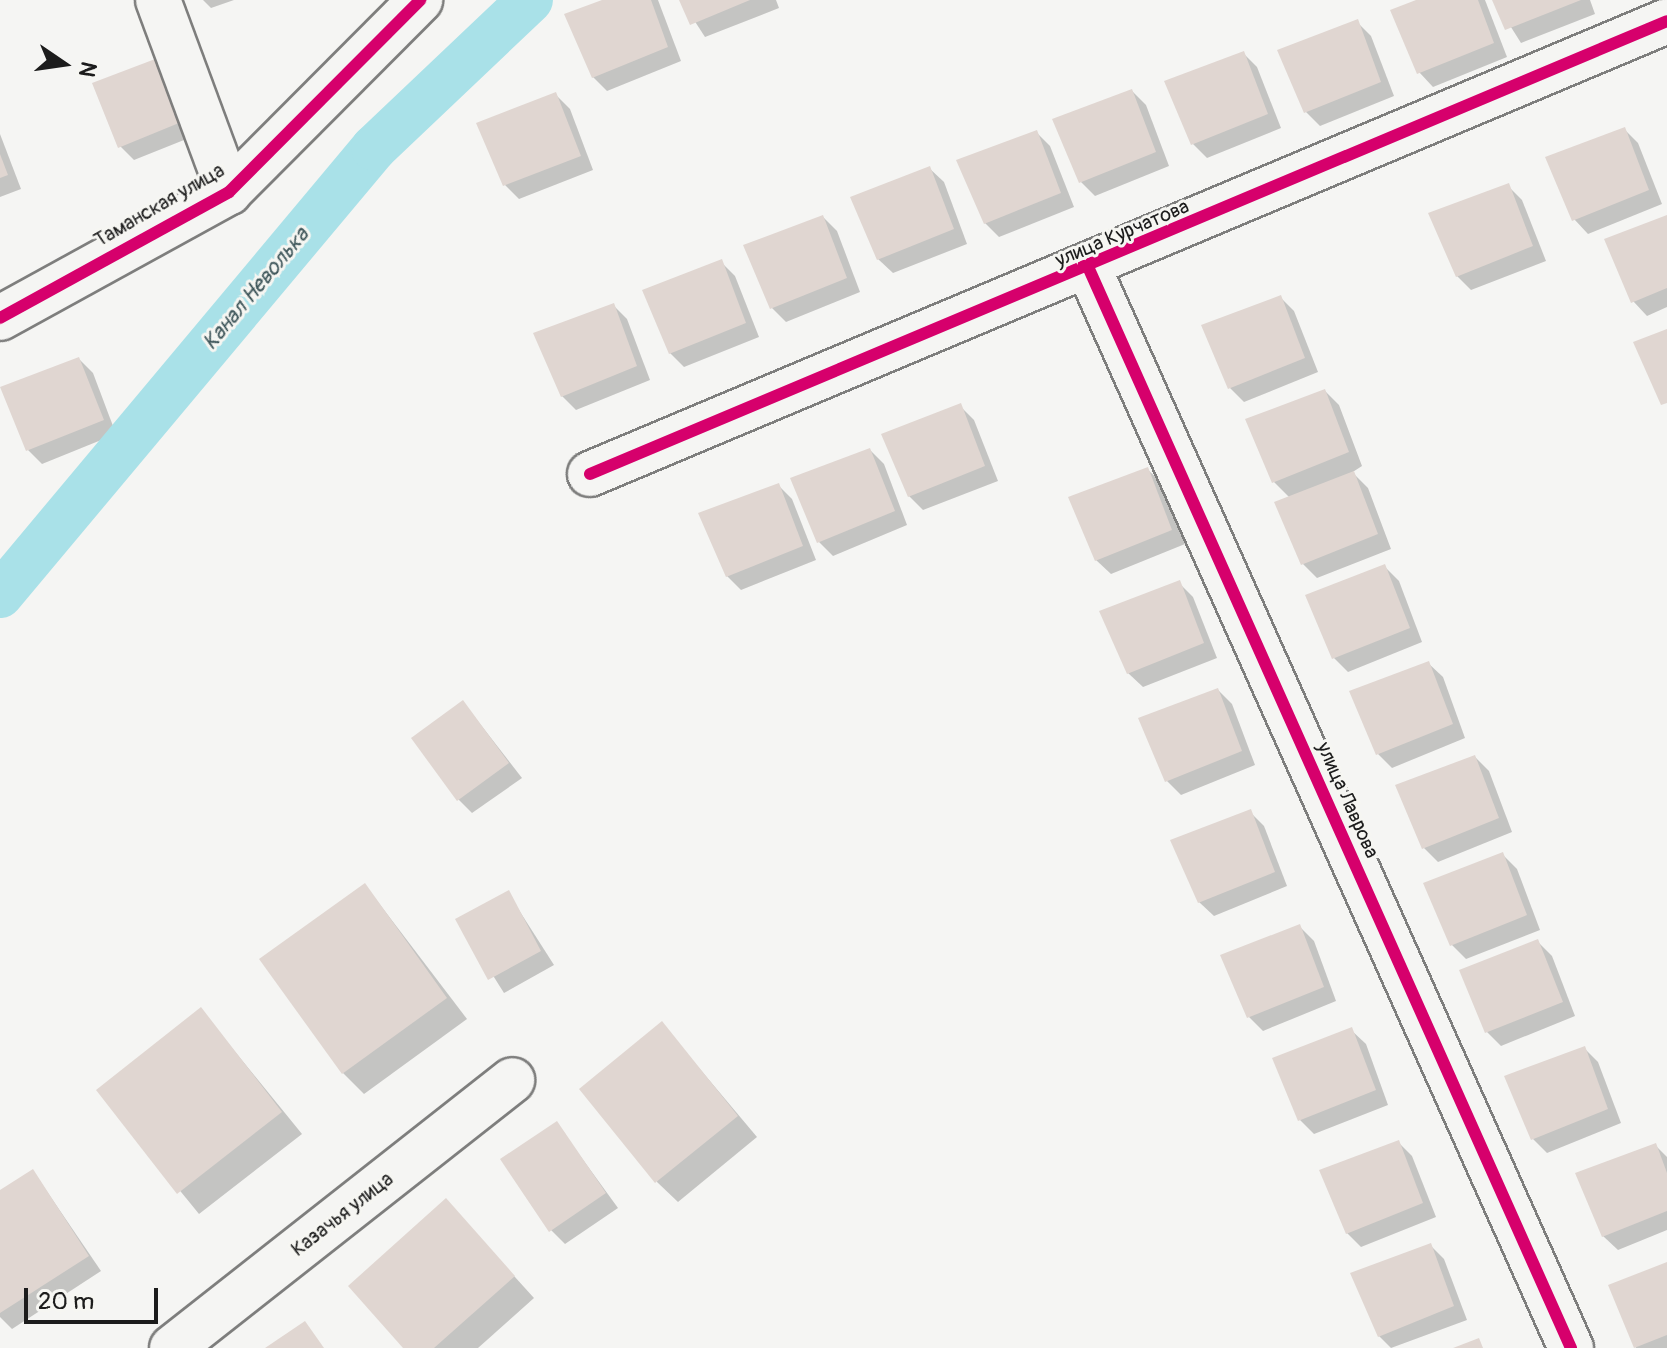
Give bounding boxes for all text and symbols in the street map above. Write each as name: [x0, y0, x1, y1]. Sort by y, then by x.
north arrow: [24, 24, 104, 104]
text: N: [72, 59, 103, 80]
street label: Таманская улица: [90, 158, 228, 252]
street label: улица Курчатова: [1052, 194, 1192, 272]
water label: Канал Неволька: [197, 223, 315, 355]
street label: улица Лаврова: [1312, 738, 1384, 862]
street label: Казачья улица: [286, 1167, 398, 1261]
scale bar: [28, 1272, 162, 1322]
text: 20 m: [38, 1287, 94, 1316]

